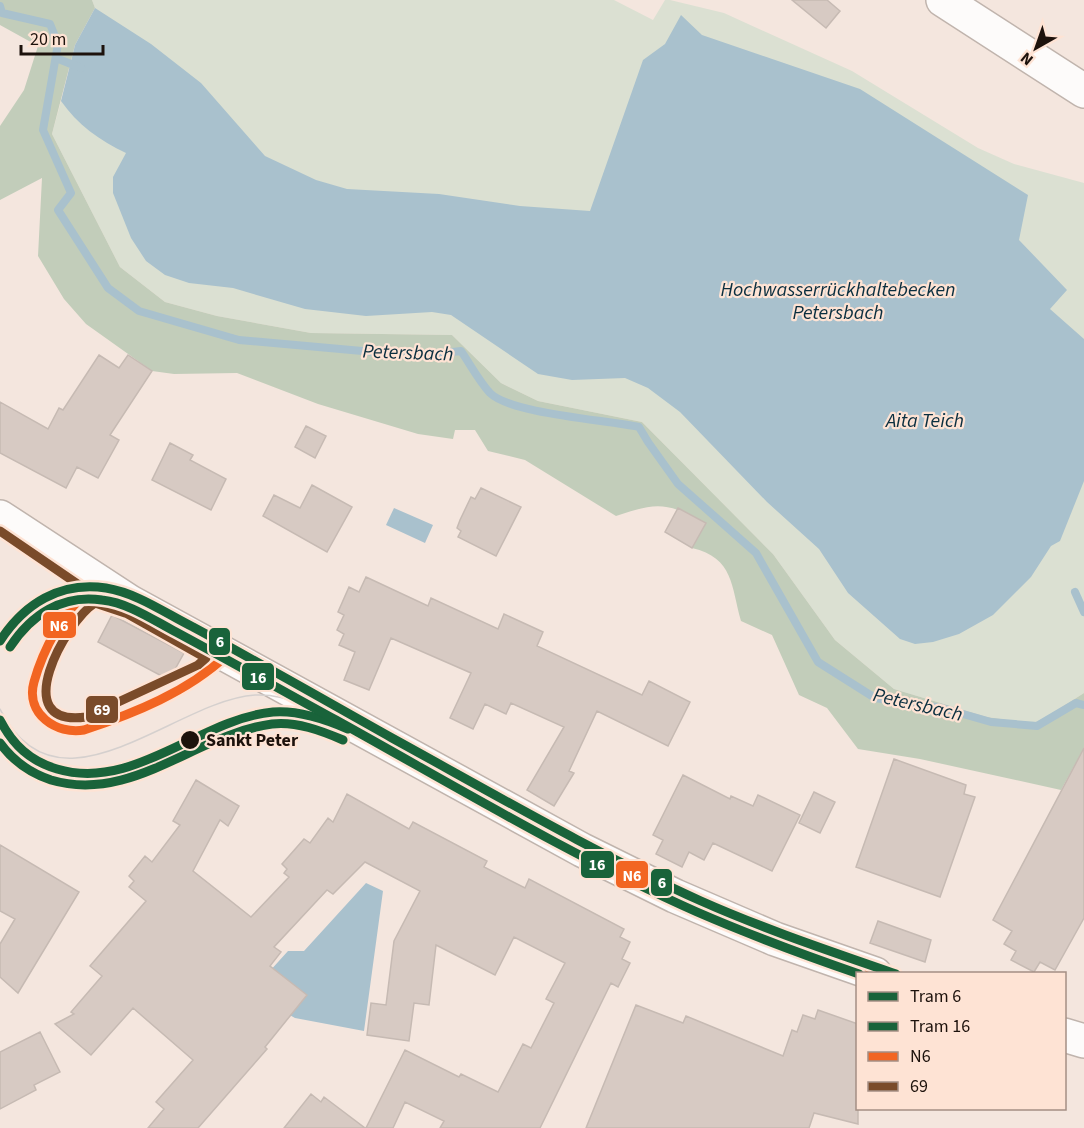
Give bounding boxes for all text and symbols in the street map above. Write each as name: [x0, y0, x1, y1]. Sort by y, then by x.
scale bar: [21, 18, 104, 56]
north arrow: [1006, 18, 1066, 78]
text: 20 m: [30, 27, 66, 52]
text: N: [1016, 47, 1038, 71]
water label: Hochwasserrückhaltebecken Petersbach: [721, 276, 956, 327]
water label: Petersbach: [362, 337, 454, 369]
water label: Aita Teich: [884, 407, 964, 435]
line badge: N6: [42, 611, 77, 639]
text: N6: [49, 615, 69, 637]
line badge: 6: [208, 627, 231, 656]
text: 6: [216, 631, 224, 653]
line badge: 16: [241, 662, 275, 691]
text: 16: [250, 667, 266, 689]
water label: Petersbach: [870, 681, 965, 729]
line badge: 69: [85, 695, 119, 724]
text: 69: [94, 699, 110, 721]
place label: Sankt Peter: [206, 728, 299, 753]
marker: Sankt Peter: [179, 729, 201, 751]
line badge: 16: [580, 850, 615, 879]
text: 16: [589, 854, 605, 876]
line badge: N6: [615, 860, 649, 889]
text: N6: [622, 865, 642, 887]
line badge: 6: [650, 868, 673, 897]
text: 6: [658, 872, 666, 894]
legend: [856, 972, 1066, 1110]
text: Tram 6: [910, 984, 961, 1009]
text: Tram 16: [910, 1014, 970, 1039]
text: N6: [910, 1044, 931, 1069]
text: 69: [910, 1074, 928, 1099]

